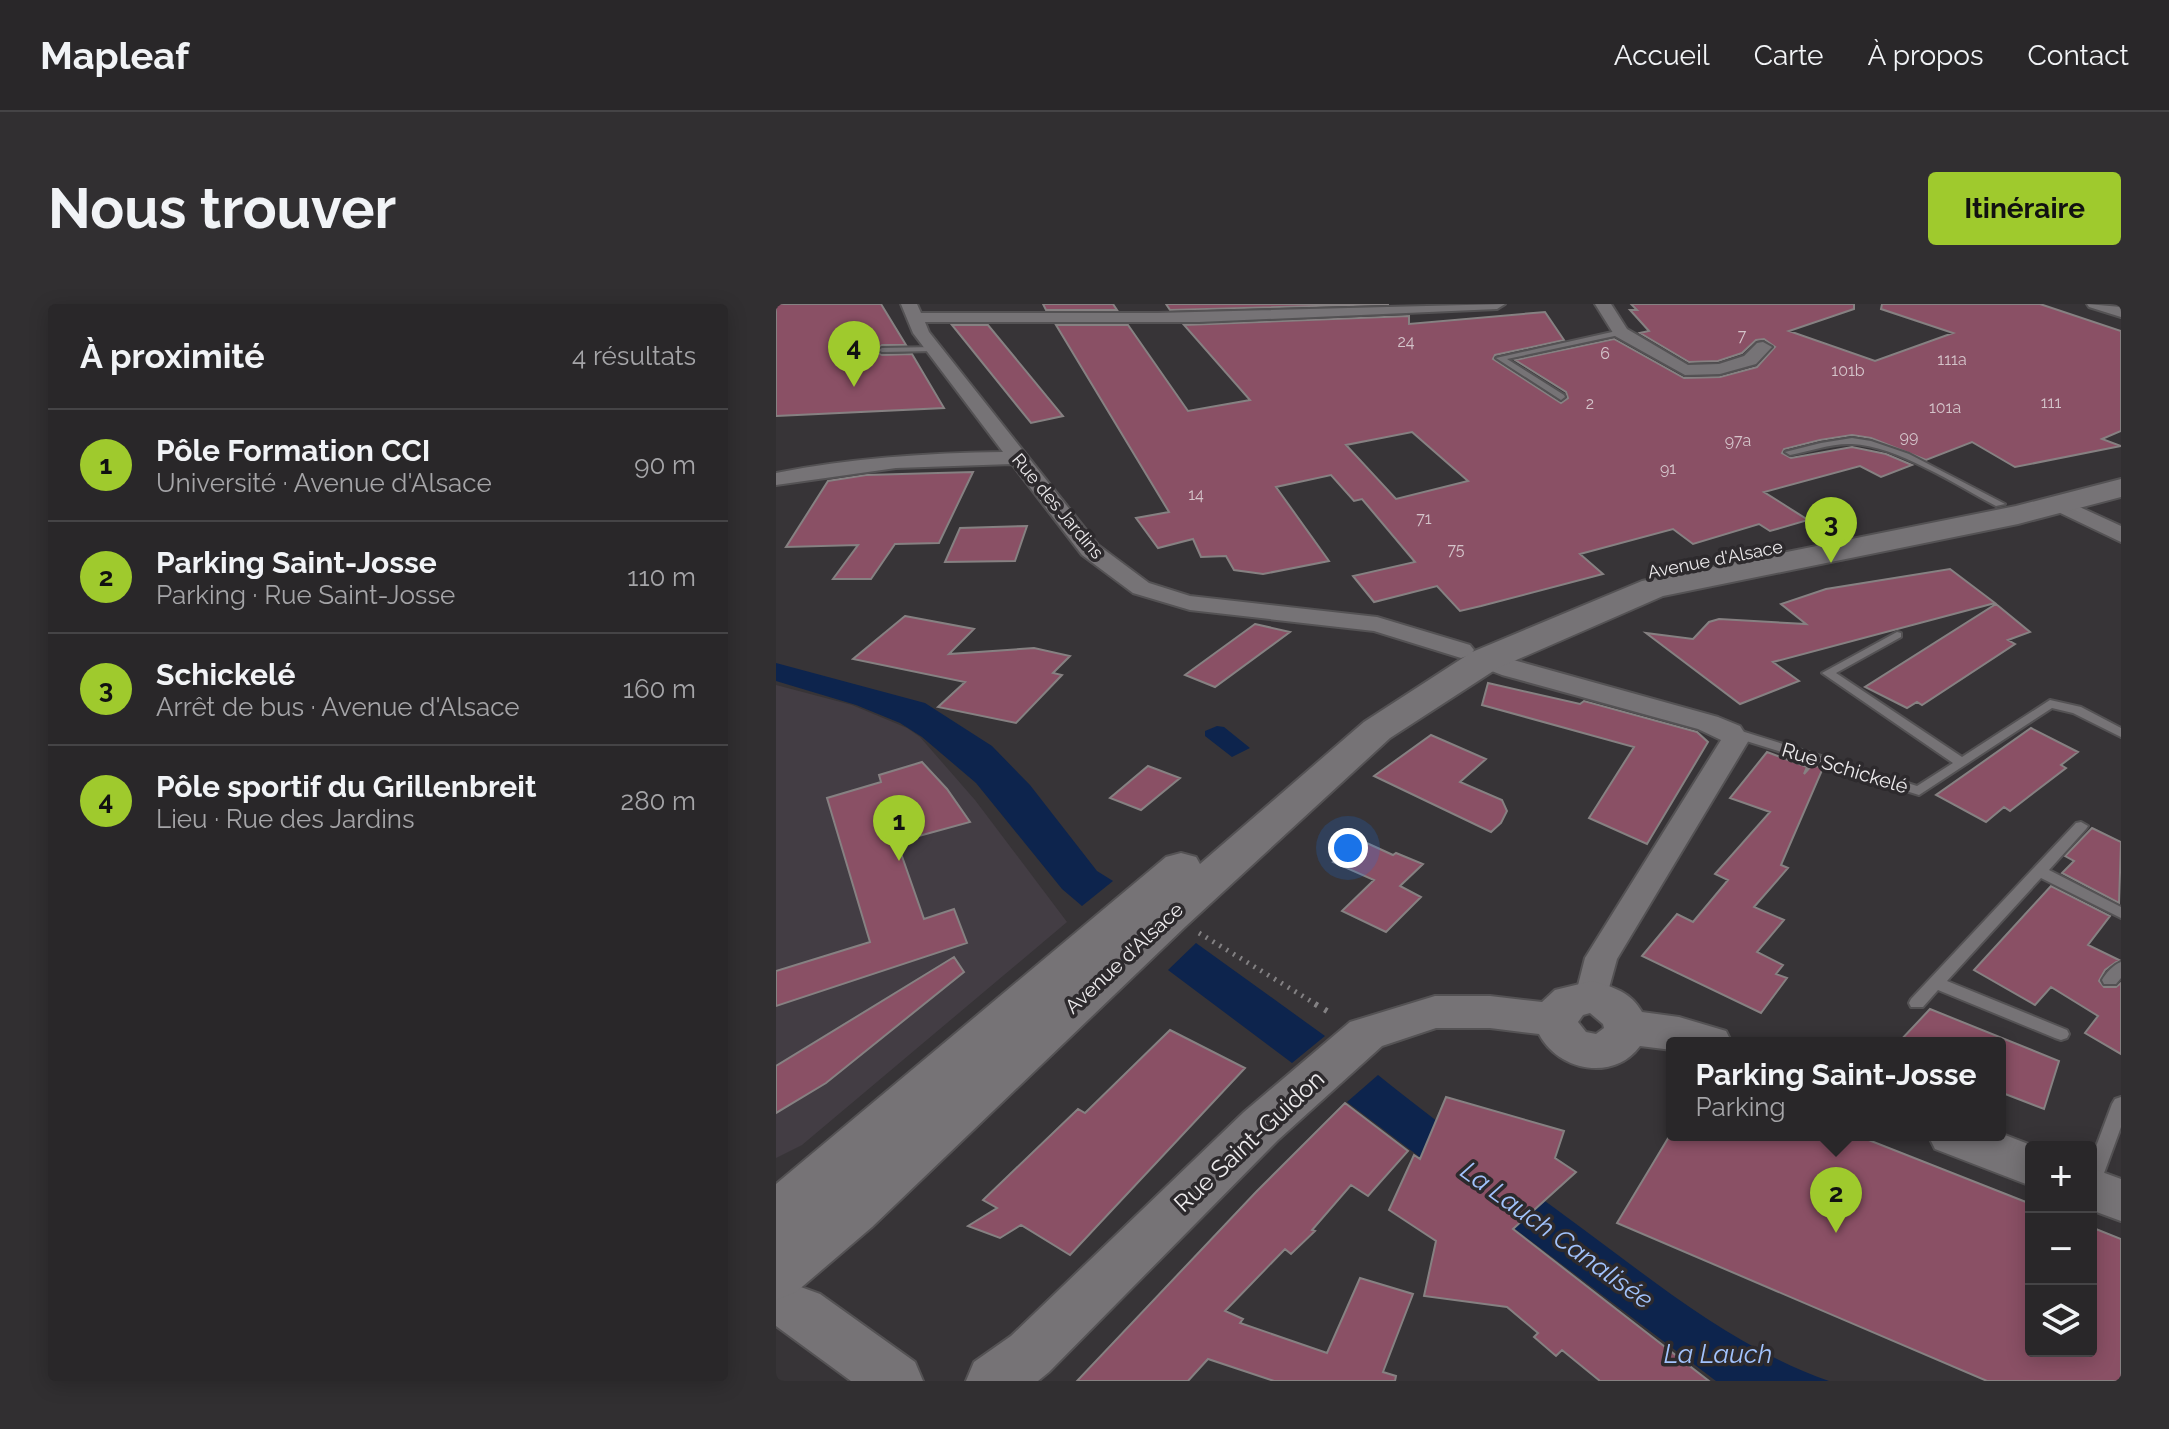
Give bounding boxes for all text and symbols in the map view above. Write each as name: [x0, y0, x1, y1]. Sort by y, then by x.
text: Mapleaf: [40, 33, 189, 78]
text: Accueil: [1614, 39, 1710, 72]
text: Carte: [1754, 39, 1824, 72]
text: À propos: [1868, 39, 1984, 72]
text: Contact: [2028, 39, 2129, 72]
button: Itinéraire: [1928, 172, 2121, 245]
text: Nous trouver: [48, 175, 396, 241]
pin: 4: [828, 321, 880, 387]
house number: 7: [1738, 326, 1747, 345]
house number: 24: [1397, 332, 1415, 351]
text: À proximité: [80, 336, 265, 376]
text: 4 résultats: [572, 341, 696, 371]
house number: 6: [1600, 344, 1610, 363]
house number: 111a: [1937, 350, 1967, 369]
house number: 101b: [1831, 361, 1865, 380]
house number: 111: [2041, 393, 2061, 412]
house number: 2: [1586, 394, 1594, 413]
house number: 101a: [1929, 398, 1961, 417]
house number: 99: [1900, 427, 1918, 446]
house number: 97a: [1725, 431, 1751, 450]
text: Pôle Formation CCI: [156, 433, 430, 468]
street label: Rue des Jardins: [1008, 449, 1108, 563]
text: 1: [100, 450, 112, 480]
text: 90 m: [634, 450, 696, 480]
house number: 91: [1660, 459, 1676, 478]
text: Université · Avenue d'Alsace: [156, 468, 492, 498]
house number: 14: [1188, 485, 1204, 504]
pin: 3: [1805, 497, 1857, 563]
house number: 71: [1416, 509, 1432, 528]
street label: Avenue d'Alsace: [1646, 536, 1785, 582]
house number: 75: [1447, 540, 1465, 559]
text: Parking Saint-Josse: [156, 545, 437, 580]
text: 2: [99, 562, 113, 592]
text: 110 m: [627, 562, 696, 592]
text: Parking · Rue Saint-Josse: [156, 580, 455, 610]
text: Schickelé: [156, 657, 295, 692]
text: 3: [99, 674, 113, 704]
text: 160 m: [623, 674, 696, 704]
text: Arrêt de bus · Avenue d'Alsace: [156, 692, 520, 722]
street label: Rue Schickelé: [1779, 737, 1911, 799]
text: Pôle sportif du Grillenbreit: [156, 769, 537, 804]
text: 4: [99, 786, 113, 816]
text: 280 m: [621, 786, 696, 816]
pin: 1: [873, 795, 925, 861]
text: Lieu · Rue des Jardins: [156, 804, 415, 834]
your location: [1328, 828, 1368, 868]
street label: Avenue d'Alsace: [1060, 897, 1188, 1019]
popup: [1666, 1037, 2006, 1141]
text: Parking Saint-Josse: [1696, 1057, 1976, 1092]
street label: Rue Saint-Guidon: [1168, 1064, 1330, 1218]
text: Parking: [1696, 1092, 1786, 1122]
map controls: [2025, 1141, 2097, 1357]
button: +: [2025, 1141, 2097, 1213]
water label: La Lauch Canalisée: [1455, 1155, 1659, 1315]
pin: 2: [1810, 1167, 1862, 1233]
button: −: [2025, 1213, 2097, 1285]
button: layers: [2025, 1285, 2097, 1357]
water label: La Lauch: [1664, 1339, 1772, 1369]

